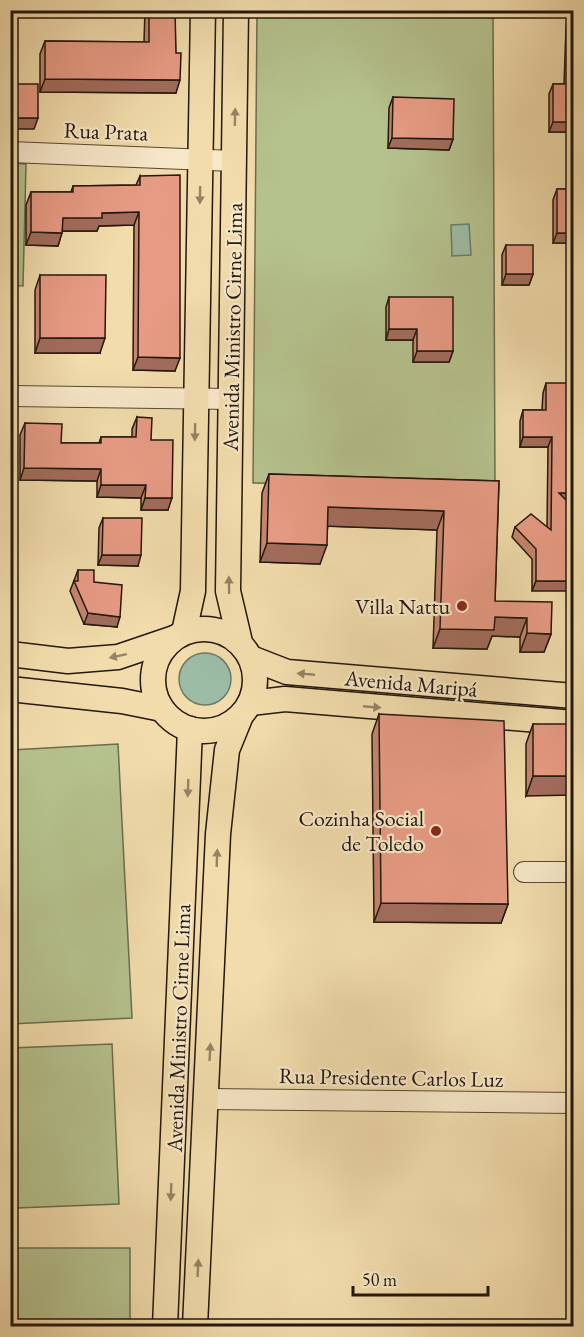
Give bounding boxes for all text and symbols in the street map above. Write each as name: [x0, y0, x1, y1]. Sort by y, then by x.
one-way arrow: [230, 107, 239, 126]
street label: Rua Prata: [63, 116, 149, 147]
one-way arrow: [195, 185, 205, 204]
street label: Avenida Ministro Cirne Lima: [216, 202, 249, 453]
one-way arrow: [190, 422, 200, 441]
one-way arrow: [224, 575, 234, 594]
place label: Villa Nattu: [355, 592, 450, 621]
marker: Villa Nattu: [455, 599, 469, 613]
one-way arrow: [109, 651, 127, 661]
street label: Avenida Maripá: [342, 663, 479, 704]
one-way arrow: [296, 669, 315, 679]
one-way arrow: [362, 702, 381, 712]
one-way arrow: [183, 778, 193, 797]
place label: Cozinha Social de Toledo: [298, 804, 424, 858]
marker: Cozinha Social de Toledo: [429, 824, 443, 838]
one-way arrow: [212, 848, 222, 867]
street label: Avenida Ministro Cirne Lima: [160, 903, 197, 1154]
one-way arrow: [205, 1043, 214, 1062]
street label: Rua Presidente Carlos Luz: [279, 1061, 504, 1094]
one-way arrow: [166, 1183, 176, 1202]
one-way arrow: [194, 1259, 203, 1278]
scale bar: [353, 1259, 488, 1297]
text: 50 m: [362, 1268, 397, 1291]

